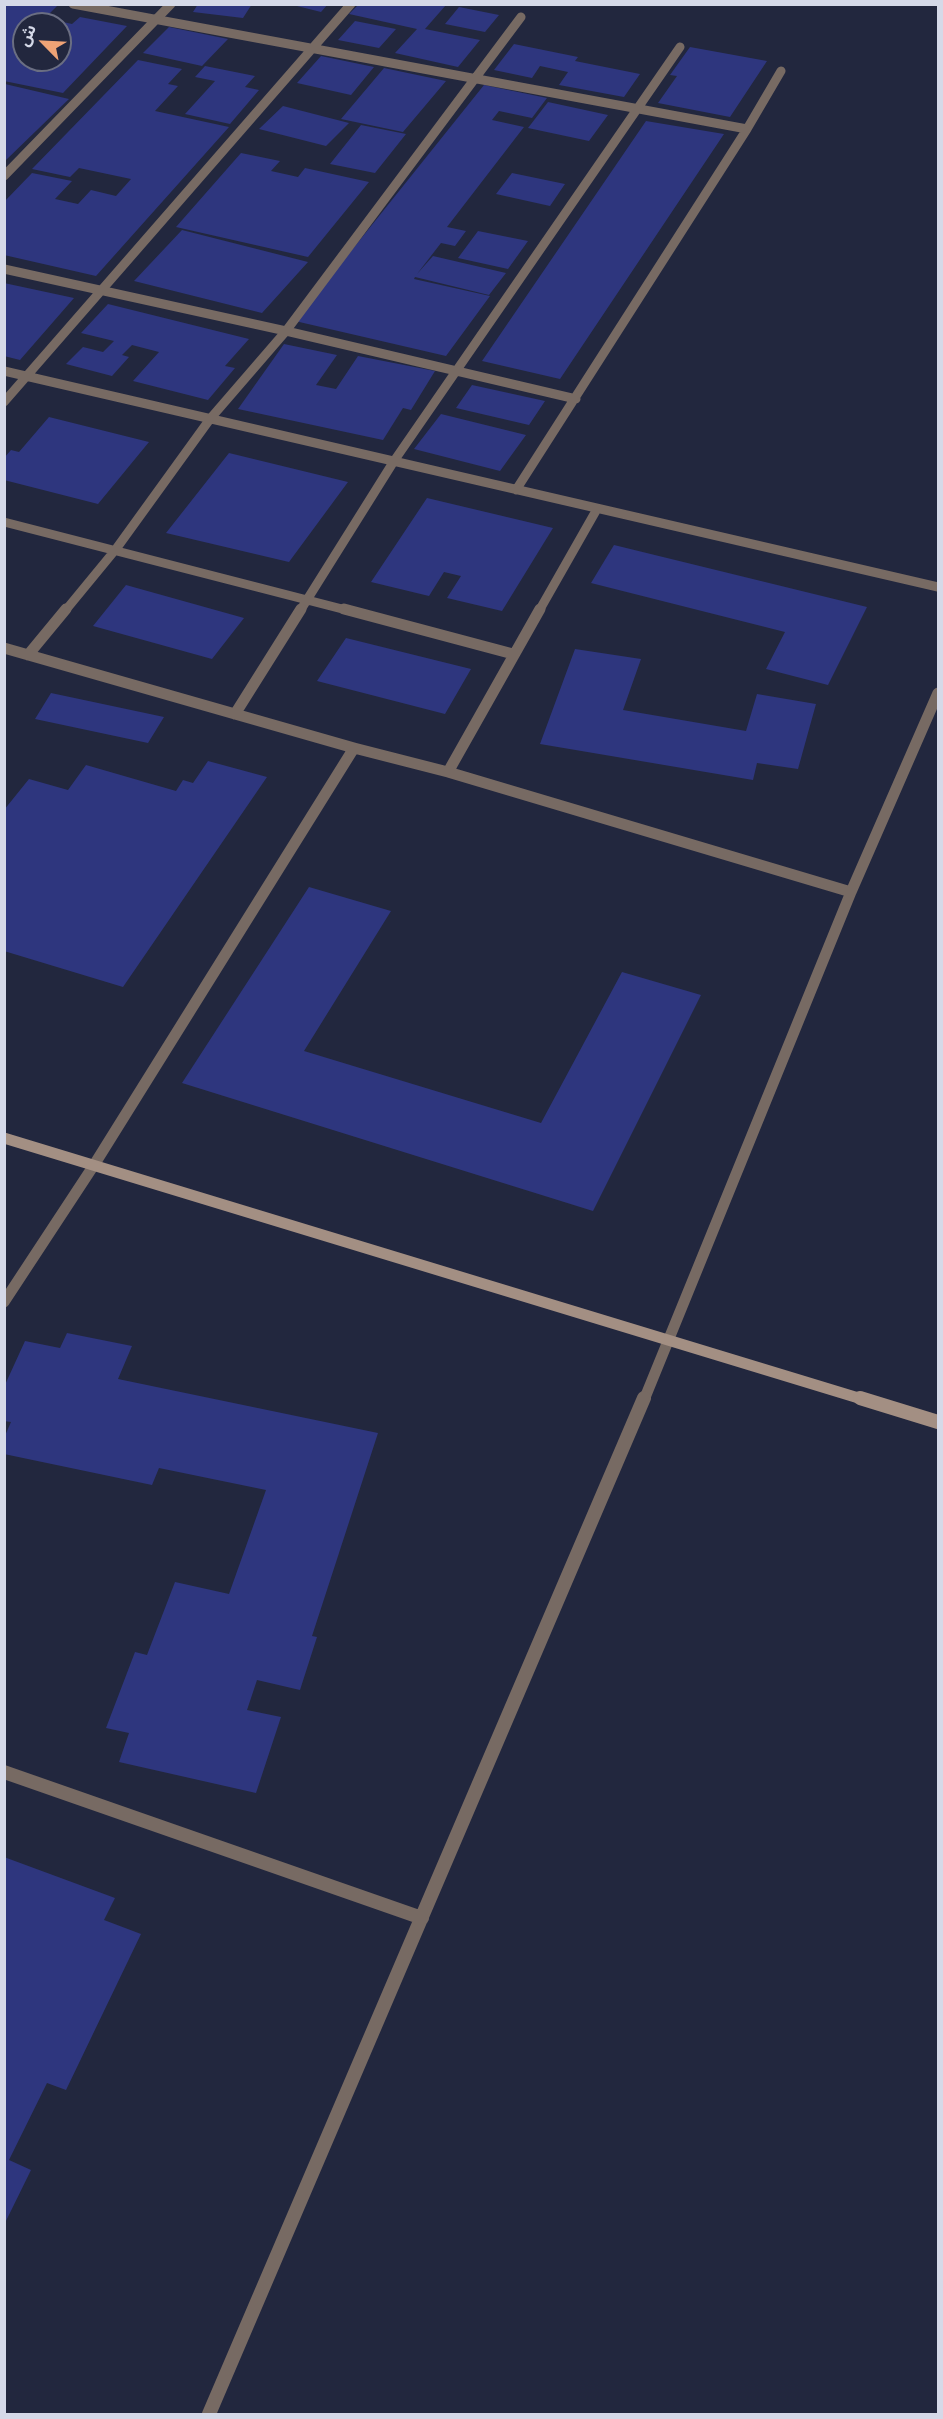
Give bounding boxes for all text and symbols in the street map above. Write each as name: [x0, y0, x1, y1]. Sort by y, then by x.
north arrow: [12, 12, 72, 72]
text: ش: [14, 21, 40, 49]

